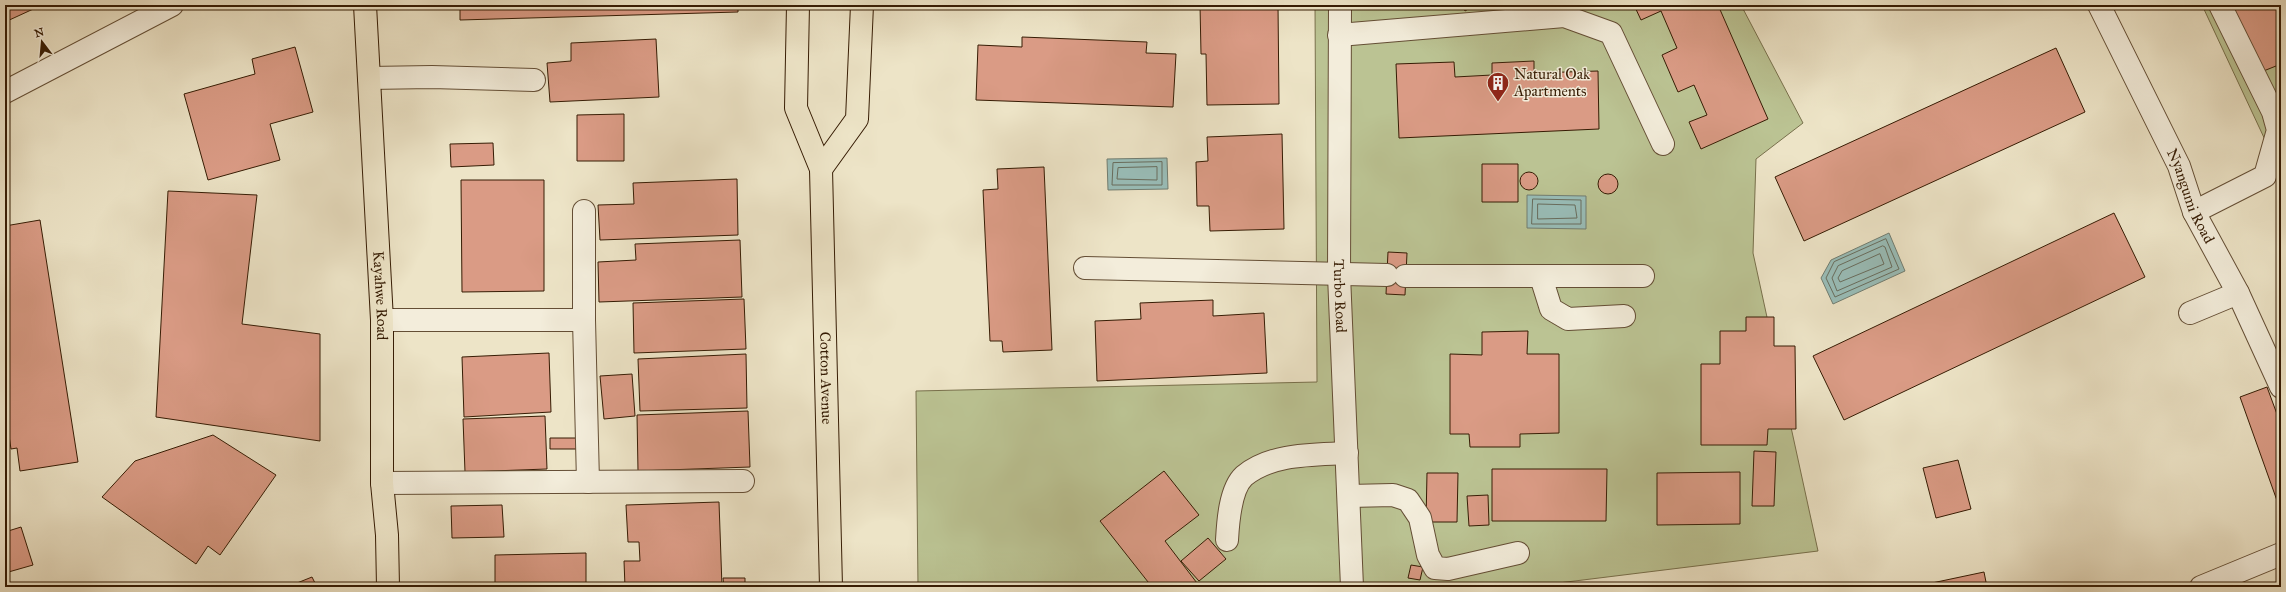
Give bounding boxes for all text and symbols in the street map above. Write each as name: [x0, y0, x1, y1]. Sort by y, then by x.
north arrow: [22, 22, 62, 62]
text: N: [33, 25, 46, 40]
place label: Natural Oak Apartments: [1513, 65, 1590, 100]
building icon: Natural Oak Apartments: [1485, 70, 1511, 103]
street label: Nyangumi Road: [2163, 146, 2219, 247]
street label: Kayahwe Road: [369, 250, 391, 341]
street label: Turbo Road: [1330, 259, 1350, 334]
street label: Cotton Avenue: [816, 331, 836, 425]

